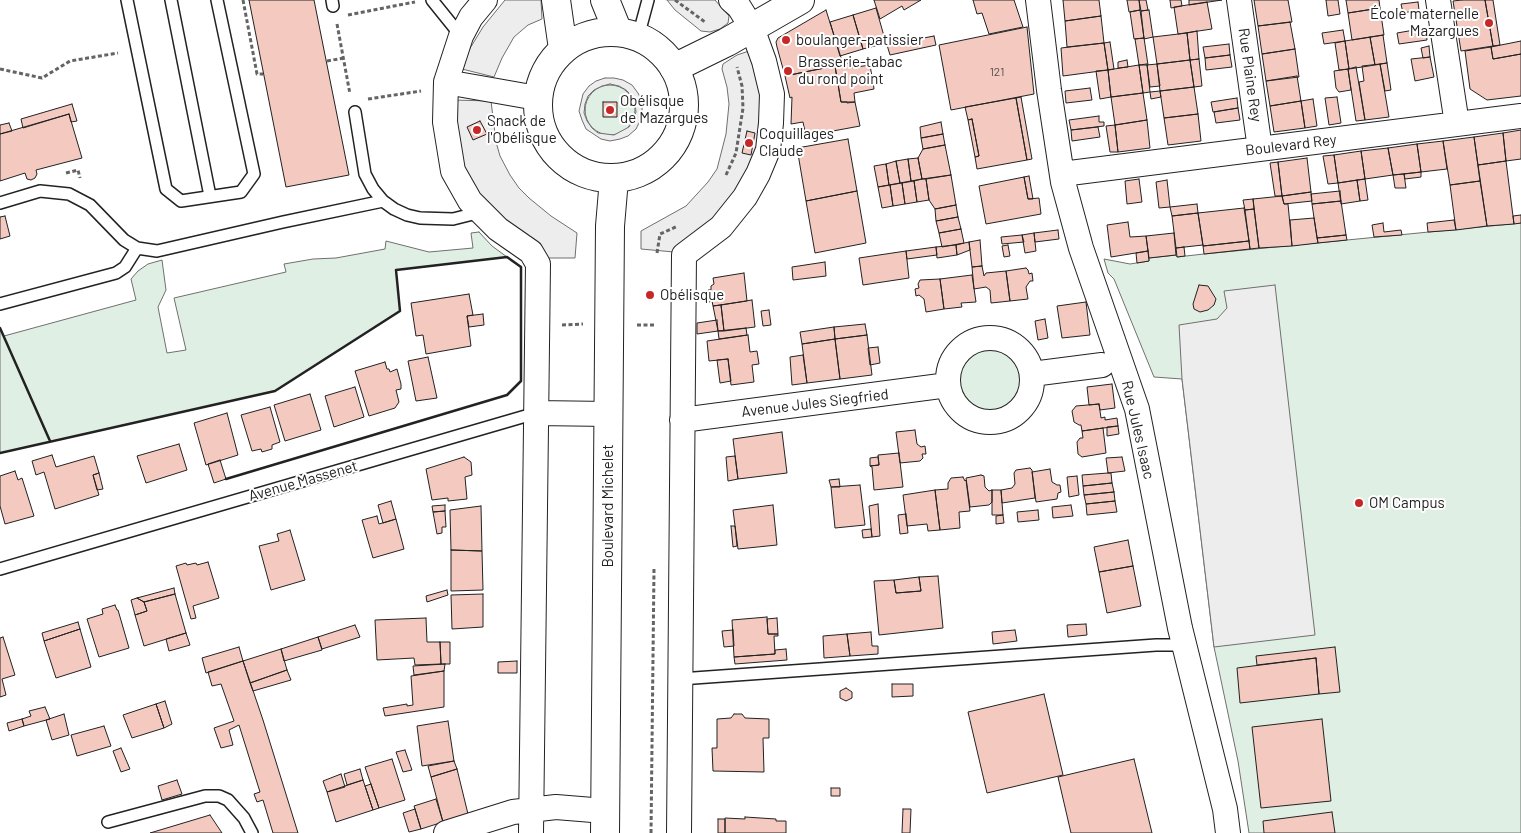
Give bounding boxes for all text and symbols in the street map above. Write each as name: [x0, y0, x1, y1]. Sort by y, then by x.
place label: École maternelle Mazargues: [1370, 5, 1479, 40]
marker: École maternelle Mazargues: [1483, 17, 1495, 29]
street label: Rue Plaine Rey: [1234, 27, 1266, 123]
place label: boulanger-patissier: [796, 31, 923, 49]
marker: boulanger-patissier: [780, 34, 792, 46]
place label: Brasserie-tabac du rond point: [798, 53, 903, 88]
marker: Brasserie-tabac du rond point: [782, 65, 794, 77]
house number: 121: [990, 65, 1004, 79]
place label: Obélisque de Mazargues: [620, 92, 708, 127]
marker: Obélisque de Mazargues: [604, 104, 616, 116]
place label: Snack de l'Obélisque: [487, 112, 557, 147]
marker: Snack de l'Obélisque: [471, 124, 483, 136]
place label: Coquillages Claude: [759, 125, 834, 160]
street label: Boulevard Rey: [1244, 130, 1338, 160]
marker: Coquillages Claude: [743, 137, 755, 149]
place label: Obélisque: [660, 286, 724, 304]
marker: Obélisque: [644, 289, 656, 301]
street label: Rue Jules Isaac: [1118, 379, 1158, 481]
street label: Avenue Jules Siegfried: [740, 385, 890, 421]
street label: Boulevard Michelet: [599, 444, 617, 568]
street label: Avenue Massenet: [246, 457, 360, 505]
place label: OM Campus: [1369, 494, 1445, 512]
marker: OM Campus: [1353, 497, 1365, 509]

